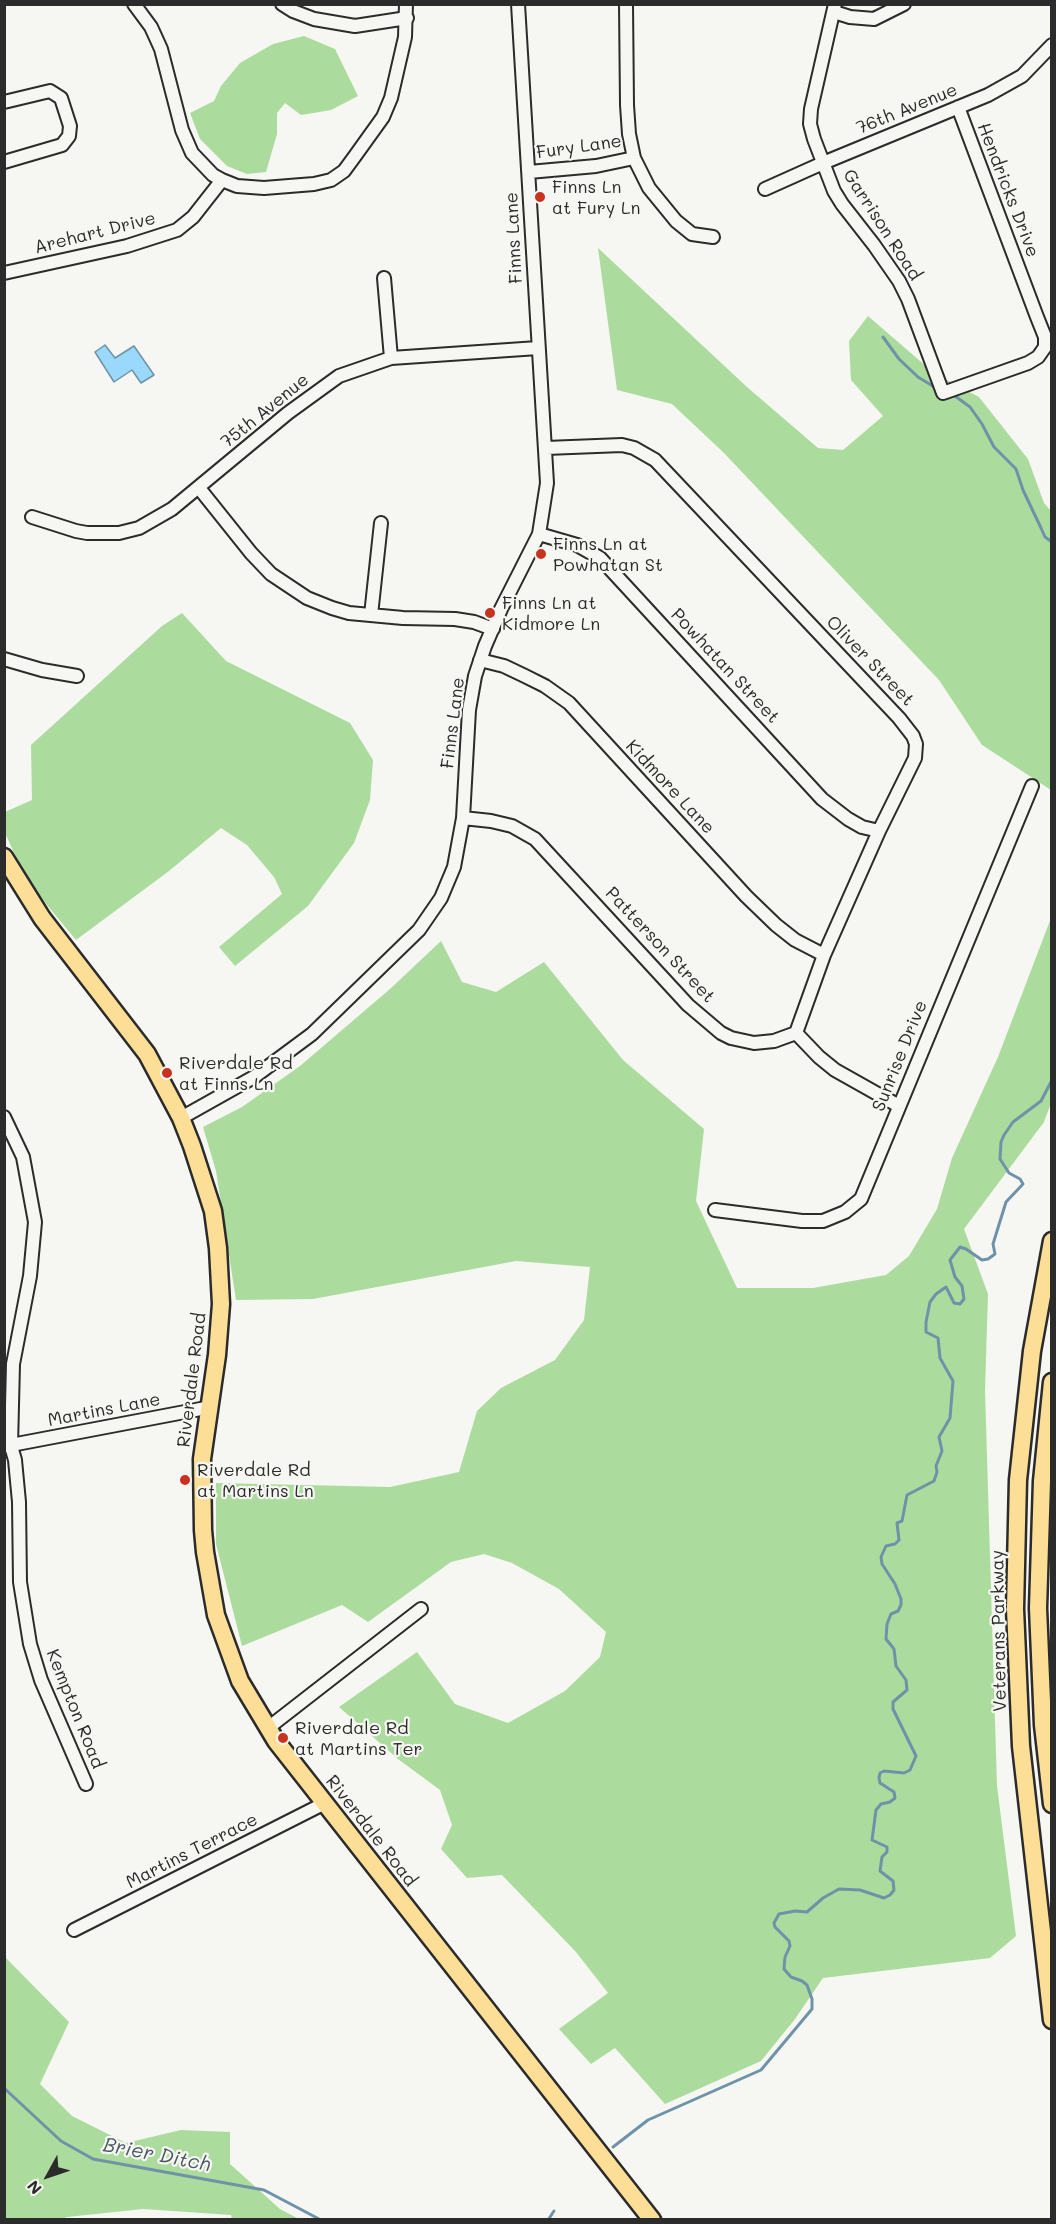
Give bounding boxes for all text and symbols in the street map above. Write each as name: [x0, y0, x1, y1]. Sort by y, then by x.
street label: 76th Avenue: [853, 79, 961, 139]
street label: Hendricks Drive: [972, 120, 1044, 260]
street label: Fury Lane: [535, 130, 623, 164]
street label: Garrison Road: [838, 165, 926, 285]
place label: Finns Ln at Fury Ln: [552, 176, 640, 219]
marker: Finns Ln at Fury Ln: [533, 190, 547, 204]
street label: Finns Lane: [501, 192, 527, 284]
street label: Arehart Drive: [32, 207, 158, 259]
street label: 75th Avenue: [217, 369, 313, 453]
place label: Finns Ln at Powhatan St: [553, 533, 663, 576]
marker: Finns Ln at Powhatan St: [534, 547, 548, 561]
place label: Finns Ln at Kidmore Ln: [502, 592, 600, 634]
street label: Powhatan Street: [666, 604, 784, 728]
marker: Finns Ln at Kidmore Ln: [483, 606, 497, 620]
street label: Oliver Street: [822, 611, 918, 711]
street label: Finns Lane: [437, 676, 469, 770]
street label: Kidmore Lane: [621, 736, 719, 838]
street label: Patterson Street: [601, 883, 719, 1007]
street label: Sunrise Drive: [868, 997, 932, 1115]
place label: Riverdale Rd at Finns Ln: [179, 1052, 293, 1094]
marker: Riverdale Rd at Finns Ln: [160, 1066, 174, 1080]
street label: Riverdale Road: [173, 1311, 211, 1449]
street label: Martins Lane: [46, 1388, 162, 1432]
place label: Riverdale Rd at Martins Ln: [197, 1459, 314, 1502]
marker: Riverdale Rd at Martins Ln: [178, 1473, 192, 1487]
street label: Veterans Parkway: [987, 1550, 1011, 1712]
street label: Kempton Road: [41, 1646, 109, 1772]
place label: Riverdale Rd at Martins Ter: [295, 1717, 423, 1760]
marker: Riverdale Rd at Martins Ter: [276, 1731, 290, 1745]
street label: Riverdale Road: [321, 1771, 421, 1891]
street label: Martins Terrace: [123, 1809, 261, 1893]
water label: Brier Ditch: [101, 2133, 213, 2177]
north arrow: [18, 2146, 78, 2206]
text: N: [22, 2176, 46, 2199]

